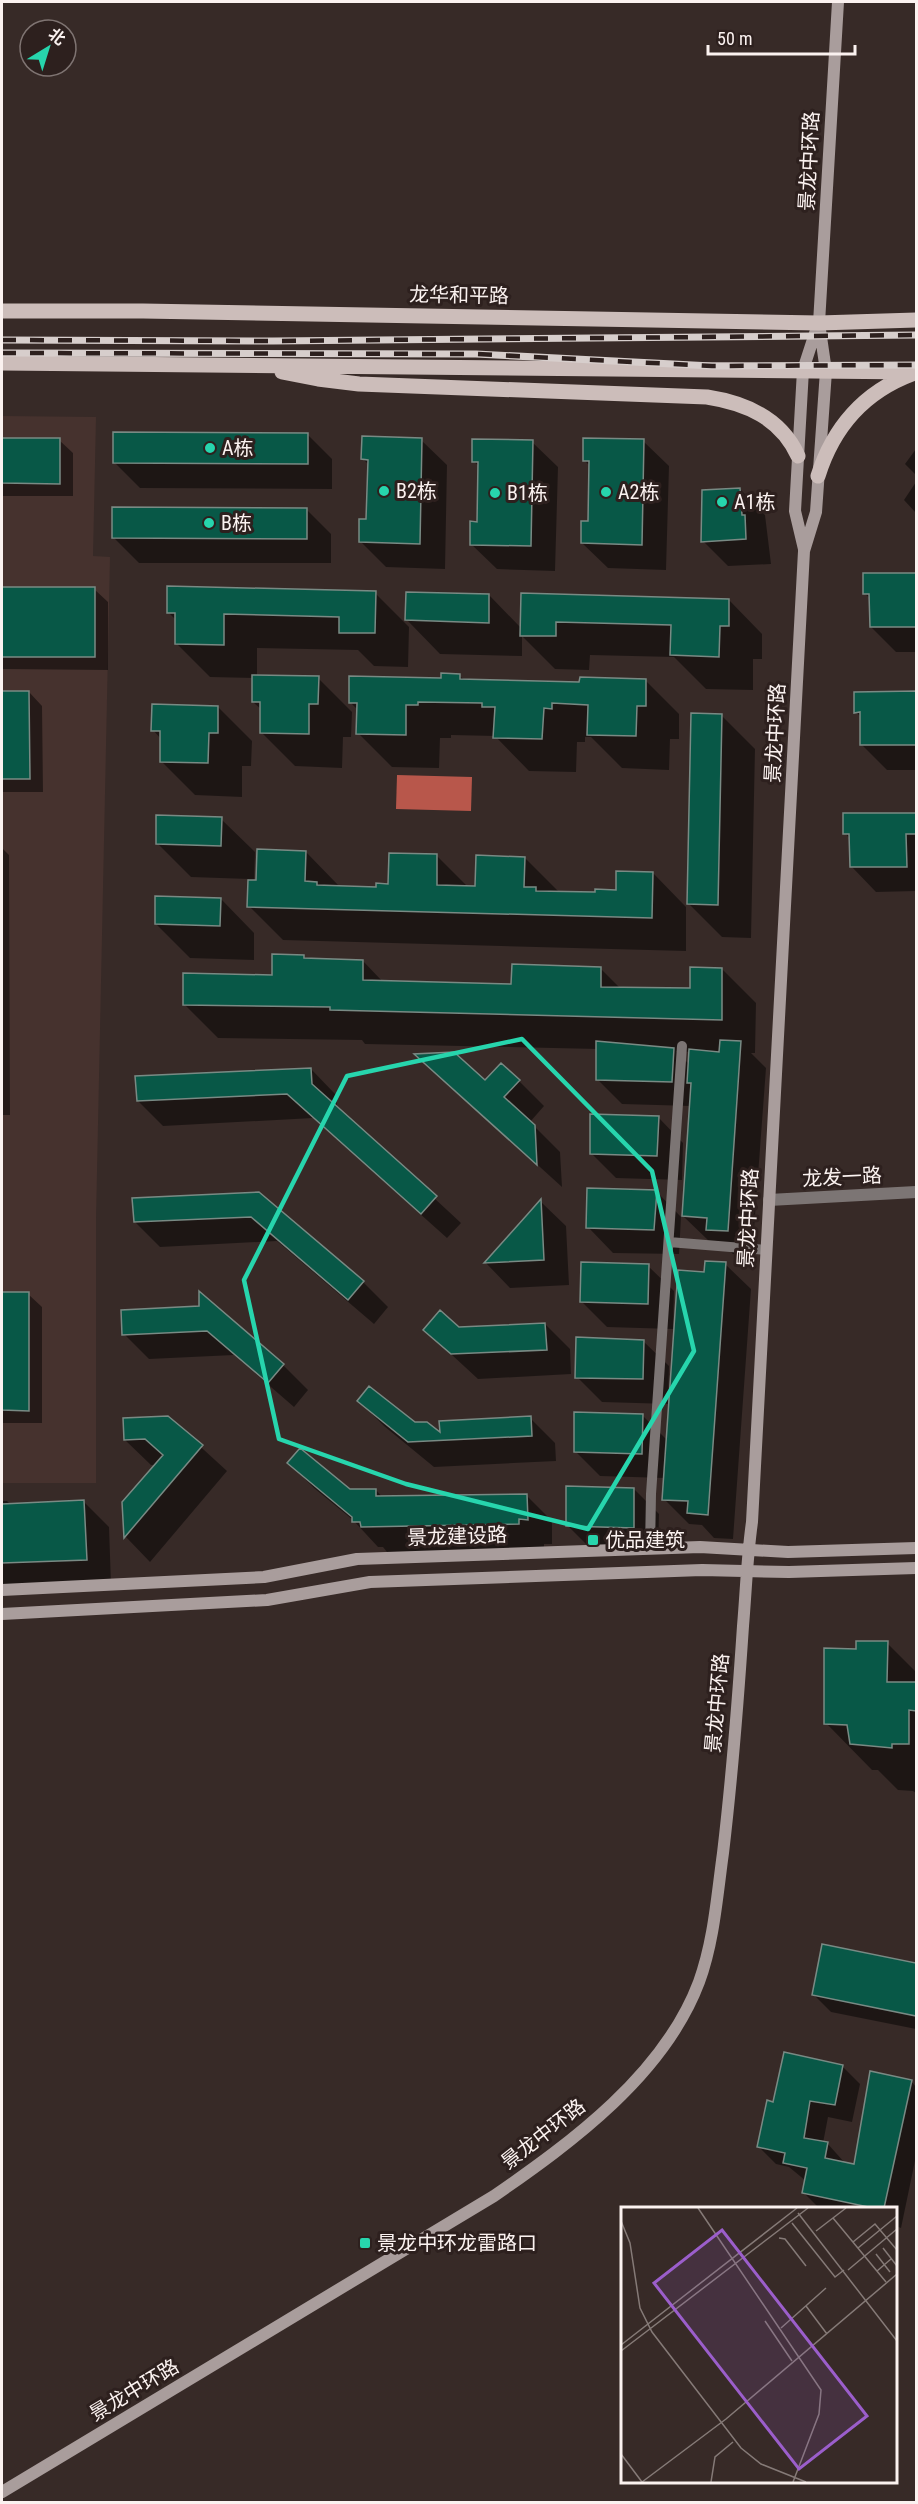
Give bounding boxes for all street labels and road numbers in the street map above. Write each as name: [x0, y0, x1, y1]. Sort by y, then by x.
street label: 景龙中环路: [794, 110, 824, 212]
street label: 龙华和平路: [409, 282, 509, 308]
street label: 景龙中环路: [760, 682, 790, 784]
street label: 龙发一路: [801, 1163, 883, 1191]
street label: 景龙中环路: [733, 1167, 763, 1269]
street label: 景龙建设路: [407, 1522, 507, 1550]
street label: 景龙中环路: [701, 1652, 733, 1754]
street label: 景龙中环路: [496, 2094, 590, 2174]
street label: 景龙中环路: [85, 2354, 183, 2426]

